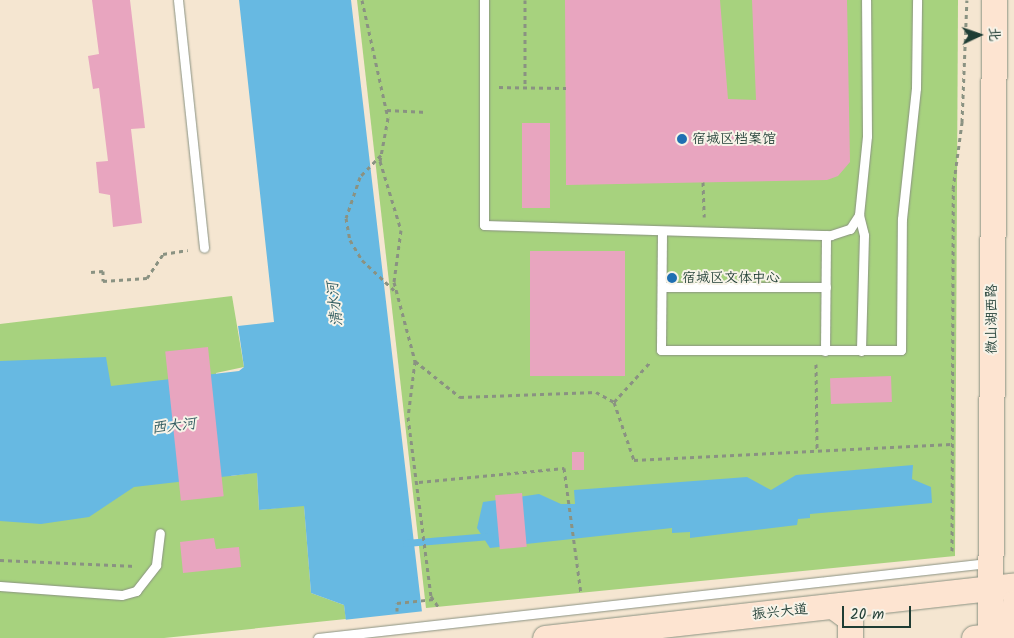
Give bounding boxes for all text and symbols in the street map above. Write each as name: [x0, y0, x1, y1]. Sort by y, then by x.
north arrow: [954, 10, 1004, 60]
text: 北: [983, 27, 1005, 42]
place label: 宿城区档案馆: [692, 131, 776, 147]
marker: 宿城区档案馆: [676, 133, 688, 145]
place label: 宿城区文体中心: [682, 270, 780, 286]
marker: 宿城区文体中心: [666, 272, 678, 284]
water label: 清水河: [324, 281, 348, 327]
street label: 微山湖西路: [984, 284, 1000, 354]
water label: 西大河: [151, 415, 197, 439]
scale bar: [844, 596, 913, 628]
street label: 振兴大道: [751, 601, 809, 623]
text: 20 m: [850, 603, 884, 627]

